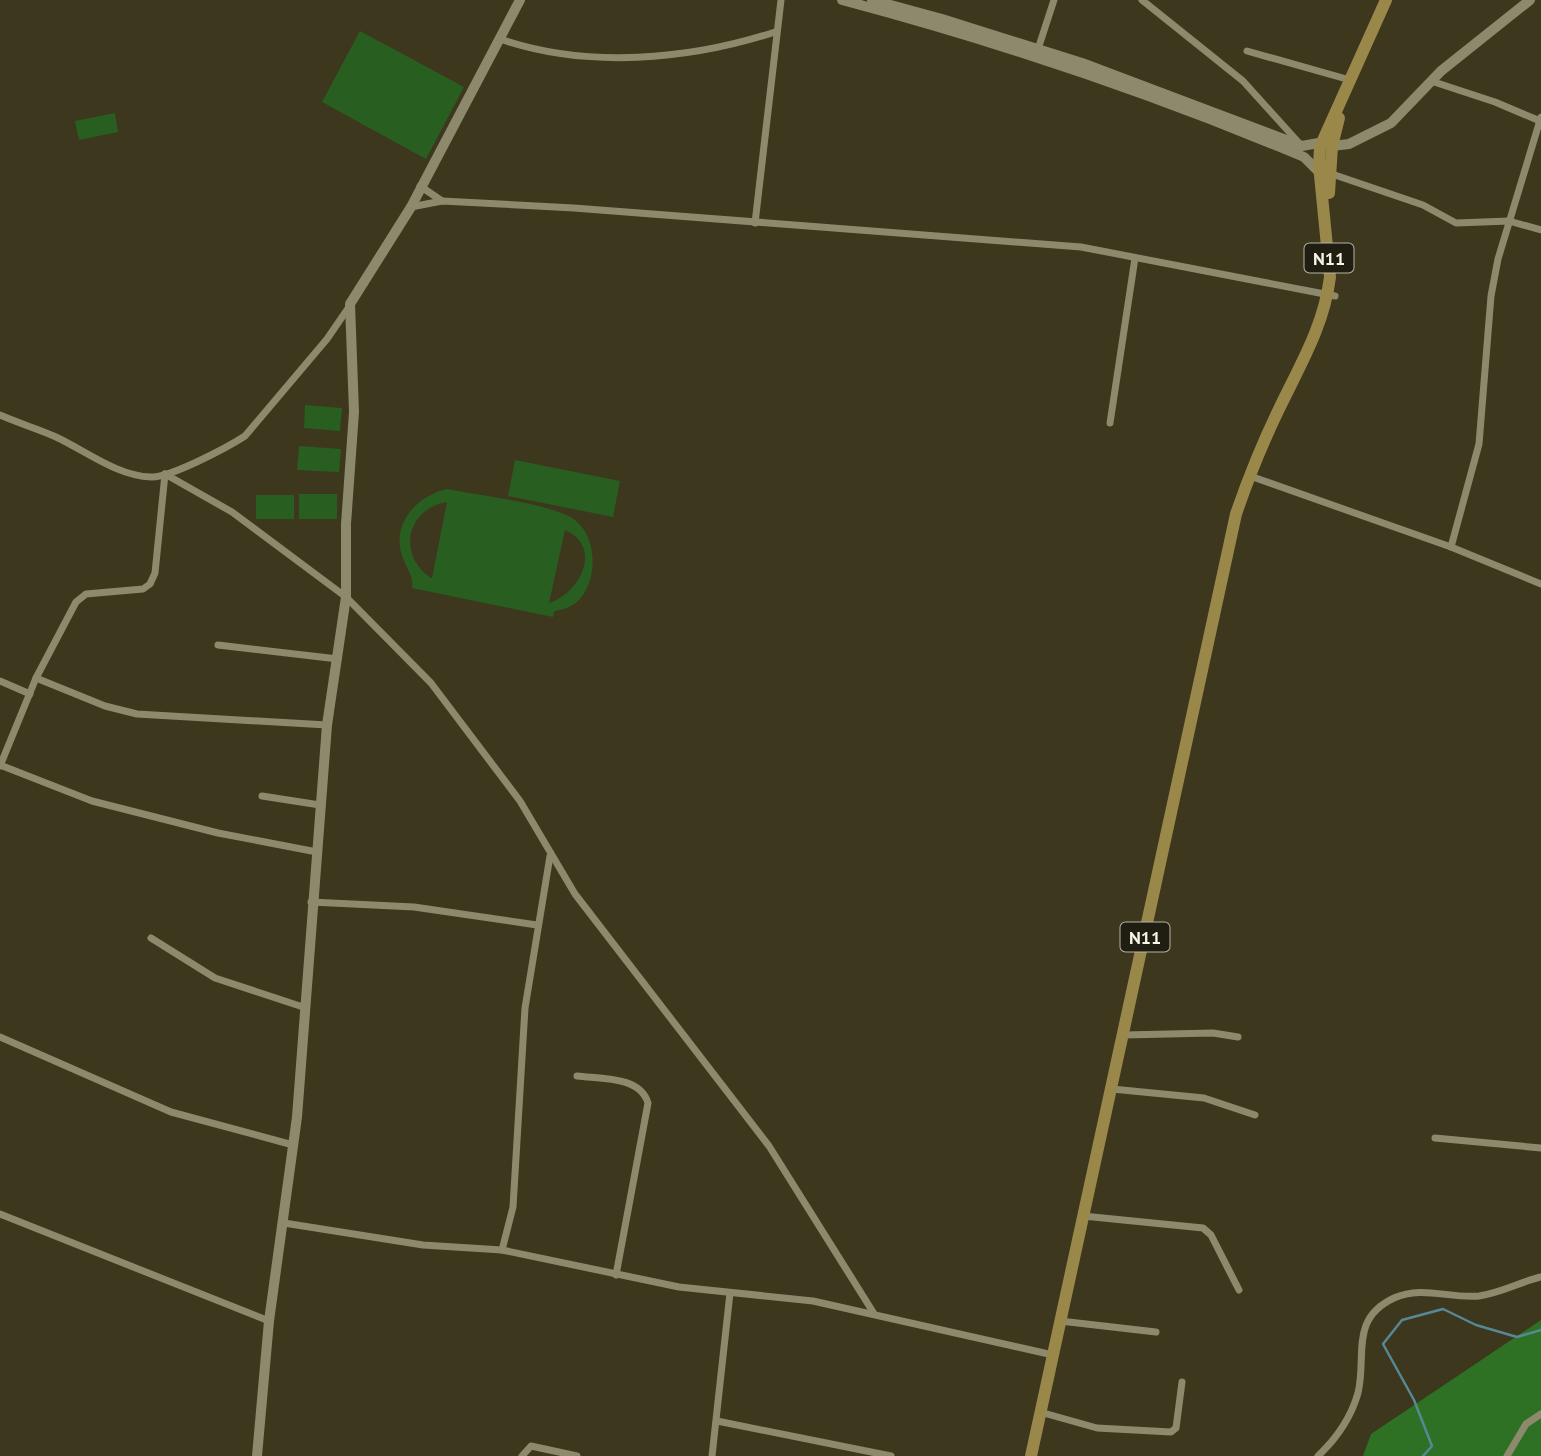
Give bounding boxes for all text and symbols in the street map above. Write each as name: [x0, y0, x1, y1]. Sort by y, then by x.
road number: N11: [1304, 244, 1354, 272]
road number: N11: [1120, 922, 1170, 952]

